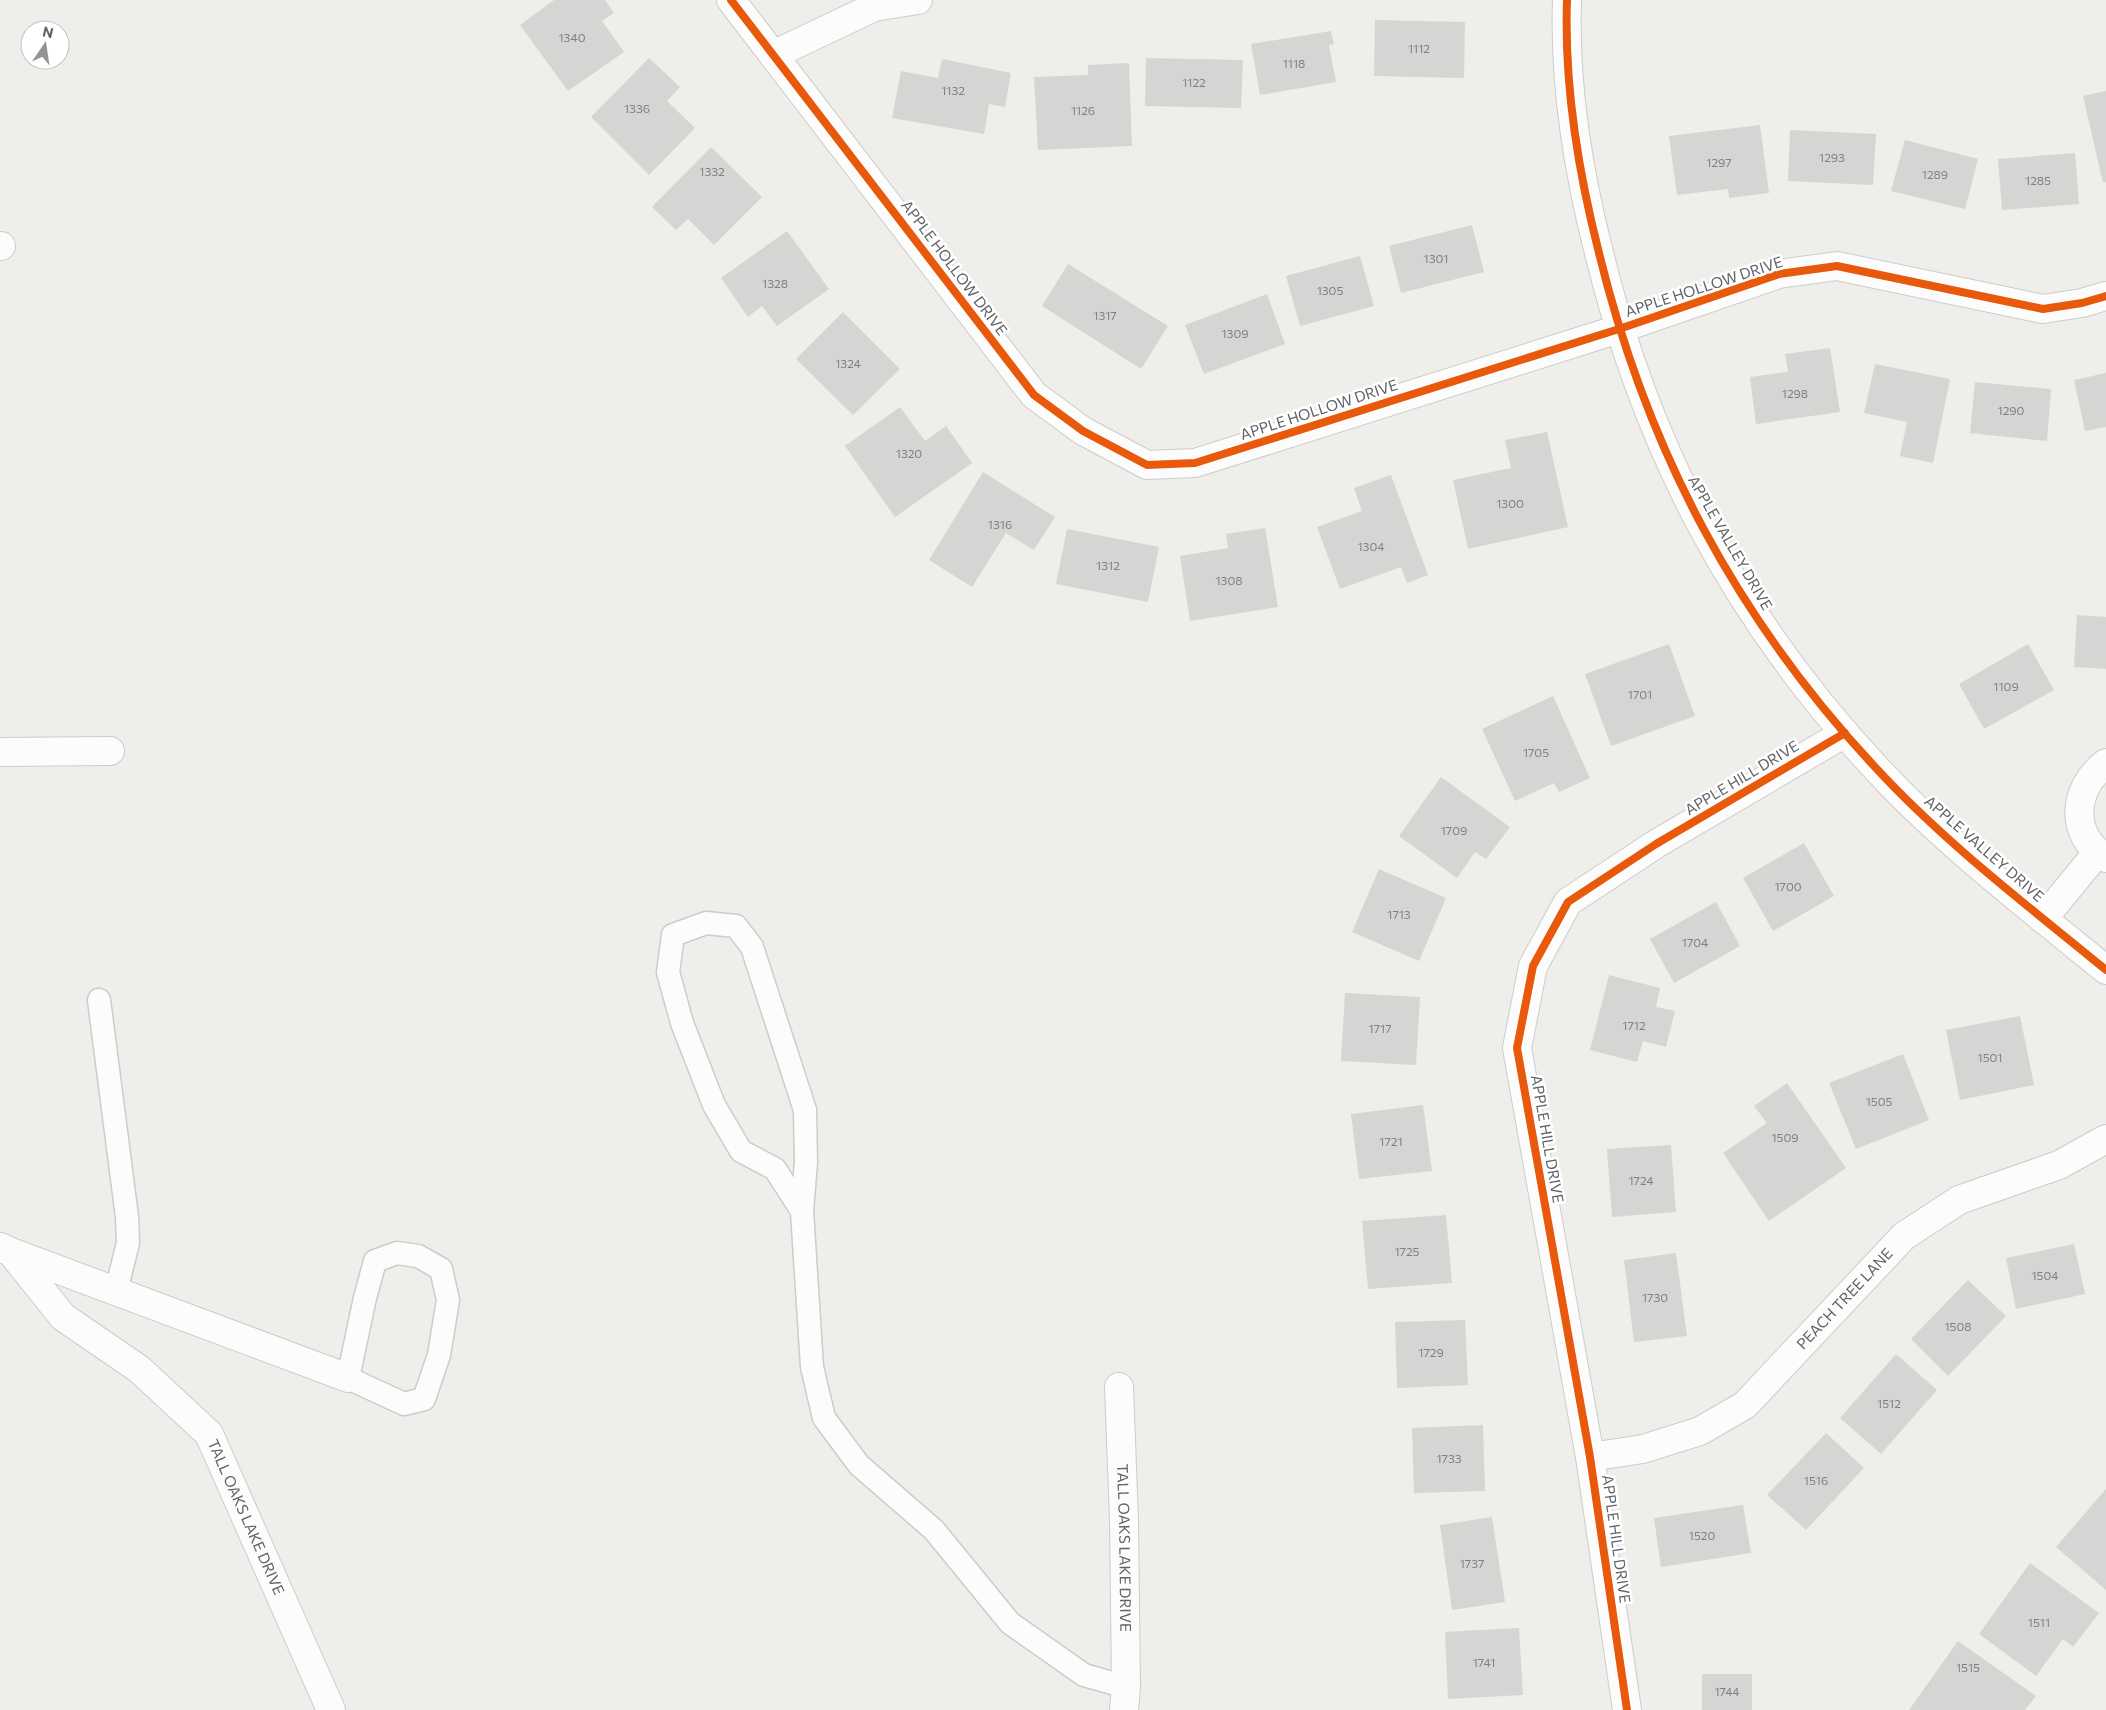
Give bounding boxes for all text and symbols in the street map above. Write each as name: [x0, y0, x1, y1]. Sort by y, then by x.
north arrow: [20, 20, 70, 70]
text: N: [41, 22, 55, 41]
house number: 1340: [558, 30, 586, 44]
house number: 1112: [1408, 41, 1430, 55]
house number: 1118: [1283, 56, 1305, 70]
house number: 1122: [1182, 75, 1206, 89]
house number: 1132: [941, 83, 965, 97]
house number: 1336: [624, 101, 650, 115]
house number: 1126: [1071, 103, 1095, 117]
house number: 1293: [1819, 150, 1845, 164]
house number: 1297: [1706, 155, 1732, 169]
house number: 1332: [699, 164, 725, 178]
house number: 1289: [1922, 167, 1948, 181]
house number: 1285: [2025, 173, 2051, 187]
street label: APPLE HOLLOW DRIVE: [898, 196, 1012, 339]
house number: 1301: [1424, 251, 1448, 265]
street label: APPLE HOLLOW DRIVE: [1623, 252, 1785, 320]
house number: 1328: [762, 276, 788, 290]
house number: 1305: [1317, 283, 1343, 297]
house number: 1317: [1093, 308, 1117, 322]
house number: 1309: [1221, 326, 1249, 340]
house number: 1324: [835, 356, 861, 370]
street label: APPLE HOLLOW DRIVE: [1238, 375, 1400, 443]
house number: 1298: [1782, 386, 1808, 400]
house number: 1290: [1998, 403, 2025, 417]
house number: 1320: [896, 446, 922, 460]
street label: APPLE VALLEY DRIVE: [1685, 472, 1777, 613]
house number: 1300: [1496, 496, 1524, 510]
house number: 1316: [988, 517, 1012, 531]
house number: 1304: [1357, 539, 1385, 553]
house number: 1312: [1096, 558, 1120, 572]
house number: 1308: [1215, 573, 1243, 587]
house number: 1109: [1993, 679, 2019, 693]
house number: 1701: [1628, 687, 1652, 701]
street label: APPLE HILL DRIVE: [1681, 736, 1802, 818]
house number: 1705: [1523, 745, 1549, 759]
street label: APPLE VALLEY DRIVE: [1921, 791, 2048, 905]
house number: 1709: [1441, 823, 1467, 837]
house number: 1700: [1774, 879, 1802, 893]
house number: 1713: [1387, 907, 1411, 921]
house number: 1704: [1682, 935, 1708, 949]
house number: 1712: [1622, 1018, 1646, 1032]
house number: 1717: [1369, 1021, 1391, 1035]
house number: 1501: [1978, 1050, 2002, 1064]
street label: APPLE HILL DRIVE: [1528, 1073, 1568, 1204]
house number: 1505: [1866, 1094, 1892, 1108]
house number: 1509: [1771, 1130, 1799, 1144]
house number: 1721: [1379, 1134, 1403, 1148]
house number: 1724: [1628, 1173, 1654, 1187]
house number: 1725: [1394, 1244, 1420, 1258]
street label: PEACH TREE LANE: [1792, 1244, 1896, 1353]
house number: 1504: [2031, 1268, 2059, 1282]
house number: 1730: [1642, 1290, 1668, 1304]
house number: 1508: [1944, 1319, 1972, 1333]
house number: 1729: [1418, 1345, 1444, 1359]
house number: 1512: [1877, 1396, 1901, 1410]
street label: TALL OAKS LAKE DRIVE: [205, 1436, 289, 1597]
house number: 1733: [1436, 1451, 1462, 1465]
street label: TALL OAKS LAKE DRIVE: [1114, 1464, 1135, 1632]
street label: APPLE HILL DRIVE: [1599, 1473, 1635, 1604]
house number: 1516: [1804, 1473, 1828, 1487]
house number: 1520: [1689, 1528, 1715, 1542]
house number: 1737: [1460, 1556, 1484, 1570]
house number: 1511: [2028, 1615, 2050, 1629]
house number: 1741: [1473, 1655, 1495, 1669]
house number: 1515: [1956, 1660, 1980, 1674]
house number: 1744: [1714, 1684, 1740, 1698]

